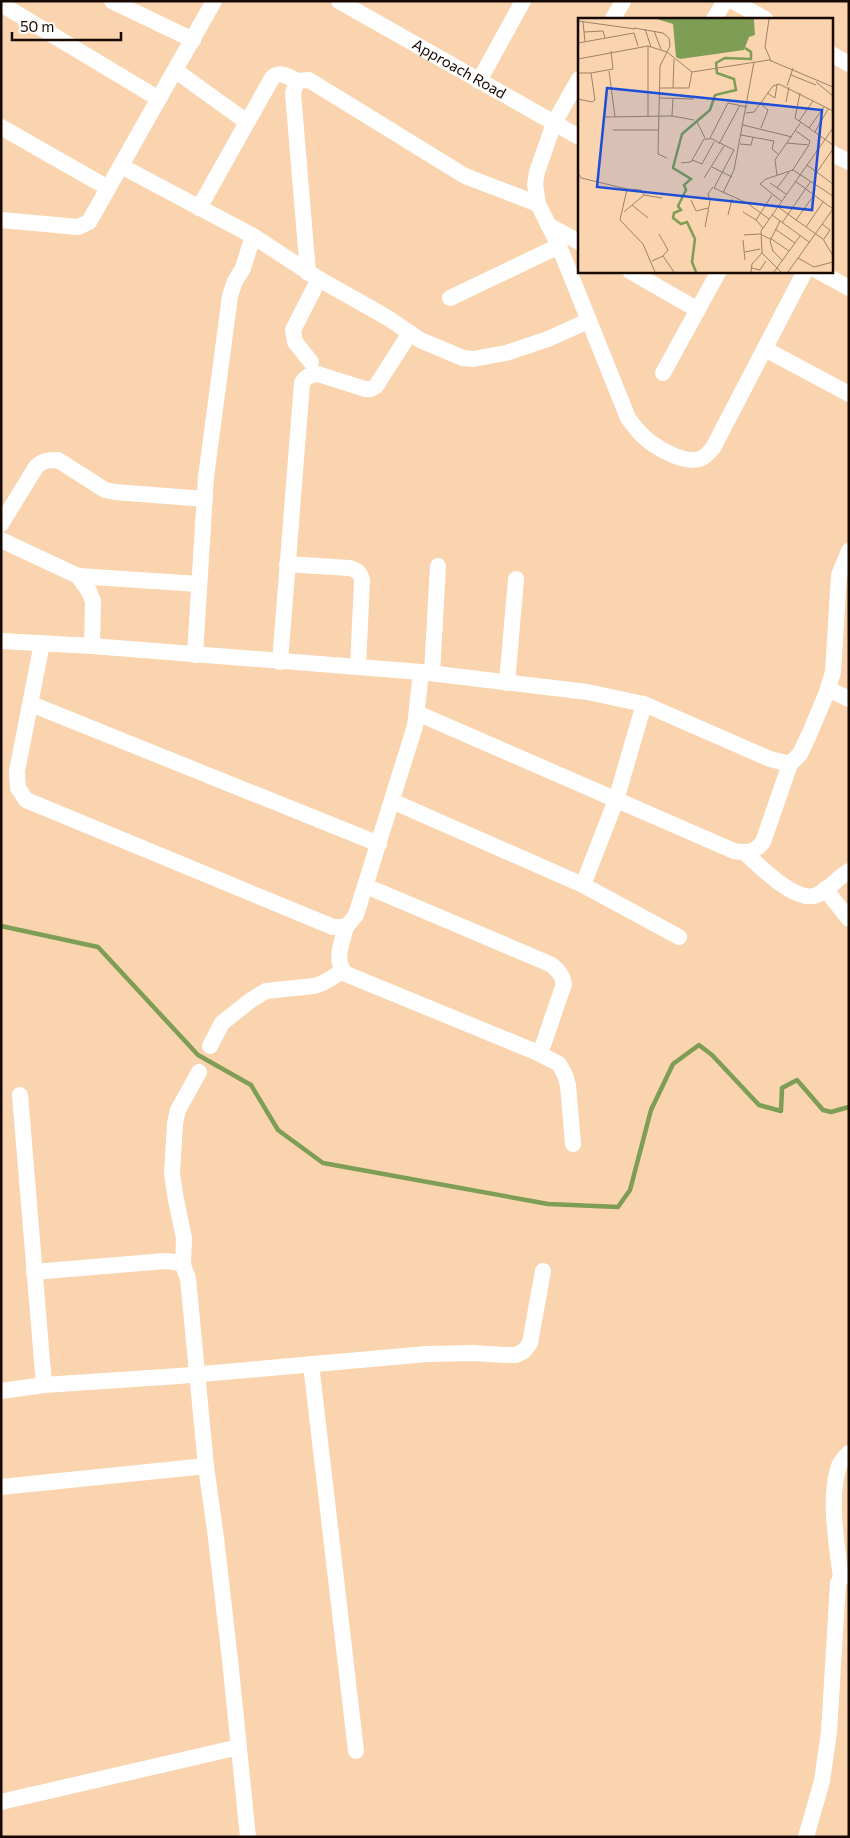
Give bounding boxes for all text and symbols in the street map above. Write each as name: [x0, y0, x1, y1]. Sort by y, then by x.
scale bar: [12, 10, 121, 42]
text: 50 m: [20, 17, 54, 35]
inset map: [578, 18, 832, 272]
street label: Approach Road: [410, 35, 510, 102]

